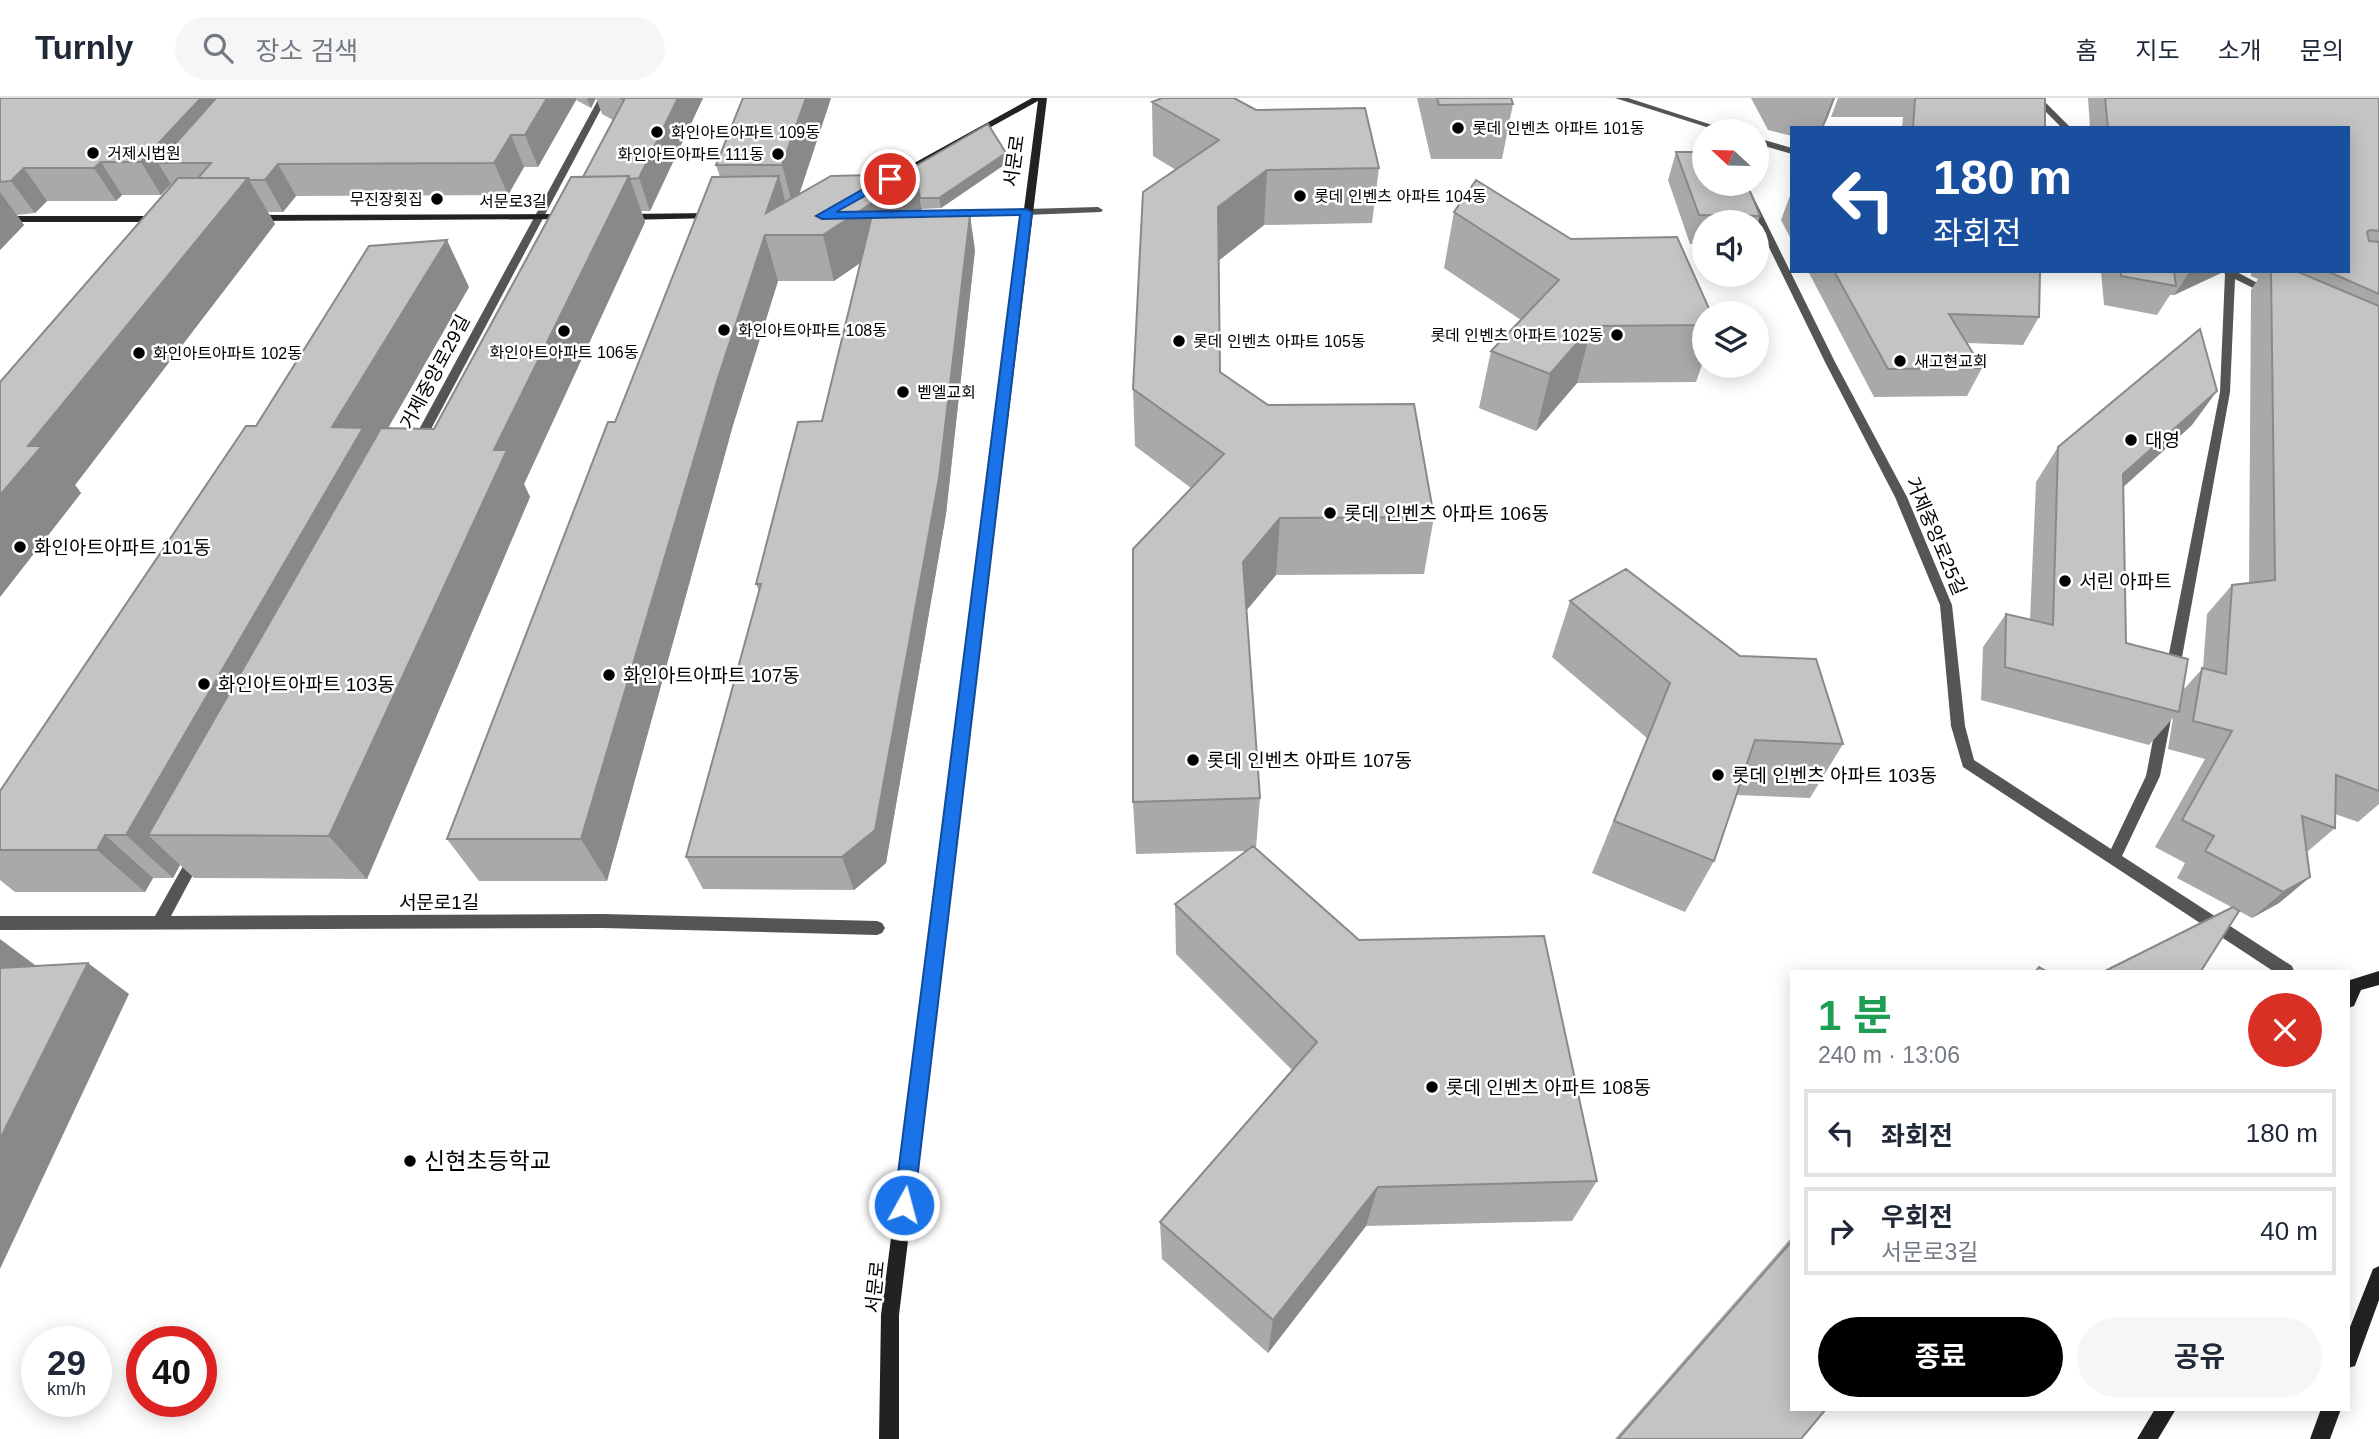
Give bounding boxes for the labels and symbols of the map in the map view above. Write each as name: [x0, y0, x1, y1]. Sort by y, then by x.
north arrow: [1692, 119, 1769, 196]
marker: 롯데 인벤츠 아파트 101동: [1450, 120, 1466, 136]
place label: 롯데 인벤츠 아파트 101동: [1472, 120, 1645, 137]
marker: 화인아트아파트 109동: [649, 124, 665, 140]
place label: 화인아트아파트 109동: [671, 124, 820, 141]
street label: 서문로: [1000, 134, 1028, 188]
marker: 거제시법원: [85, 145, 101, 161]
place label: 거제시법원: [107, 145, 181, 162]
place label: 화인아트아파트 111동: [617, 146, 764, 163]
marker: 화인아트아파트 111동: [770, 146, 786, 162]
pin: [860, 149, 920, 209]
marker: 롯데 인벤츠 아파트 104동: [1292, 188, 1308, 204]
place label: 롯데 인벤츠 아파트 104동: [1314, 188, 1487, 205]
place label: 무진장횟집: [349, 191, 423, 208]
marker: 무진장횟집: [429, 191, 445, 207]
street label: 서문로3길: [479, 193, 547, 210]
street label: 거제중앙로29길: [396, 311, 474, 433]
marker: 화인아트아파트 108동: [716, 322, 732, 338]
place label: 화인아트아파트 108동: [738, 322, 887, 339]
marker: 화인아트아파트 106동: [556, 323, 572, 339]
place label: 롯데 인벤츠 아파트 102동: [1430, 327, 1603, 344]
marker: 롯데 인벤츠 아파트 102동: [1609, 327, 1625, 343]
marker: 롯데 인벤츠 아파트 105동: [1171, 333, 1187, 349]
place label: 롯데 인벤츠 아파트 105동: [1193, 333, 1366, 350]
place label: 화인아트아파트 106동: [490, 344, 639, 361]
marker: 화인아트아파트 102동: [131, 345, 147, 361]
place label: 화인아트아파트 102동: [153, 345, 302, 362]
marker: 새고현교회: [1892, 353, 1908, 369]
place label: 새고현교회: [1914, 353, 1988, 370]
marker: 벧엘교회: [895, 384, 911, 400]
place label: 벧엘교회: [917, 384, 976, 401]
place label: 대영: [2145, 430, 2180, 451]
marker: 대영: [2123, 432, 2139, 448]
street label: 거제중앙로25길: [1902, 474, 1970, 598]
place label: 롯데 인벤츠 아파트 106동: [1344, 503, 1549, 524]
marker: 롯데 인벤츠 아파트 106동: [1322, 505, 1338, 521]
place label: 화인아트아파트 101동: [34, 537, 211, 558]
marker: 화인아트아파트 101동: [12, 539, 28, 555]
place label: 서린 아파트: [2079, 571, 2172, 592]
marker: 서린 아파트: [2057, 573, 2073, 589]
place label: 화인아트아파트 107동: [623, 665, 800, 686]
marker: 화인아트아파트 107동: [601, 667, 617, 683]
place label: 화인아트아파트 103동: [218, 674, 395, 695]
marker: 화인아트아파트 103동: [196, 676, 212, 692]
place label: 롯데 인벤츠 아파트 107동: [1207, 750, 1412, 771]
marker: 롯데 인벤츠 아파트 107동: [1185, 752, 1201, 768]
place label: 롯데 인벤츠 아파트 103동: [1732, 765, 1937, 786]
marker: 롯데 인벤츠 아파트 103동: [1710, 767, 1726, 783]
street label: 서문로1길: [399, 892, 479, 913]
place label: 롯데 인벤츠 아파트 108동: [1446, 1077, 1651, 1098]
marker: 롯데 인벤츠 아파트 108동: [1424, 1079, 1440, 1095]
place label: 신현초등학교: [424, 1148, 551, 1174]
marker: 신현초등학교: [402, 1153, 418, 1169]
position arrow: [867, 1168, 941, 1242]
street label: 서문로: [862, 1260, 888, 1314]
speed limit sign: 40: [126, 1326, 217, 1417]

